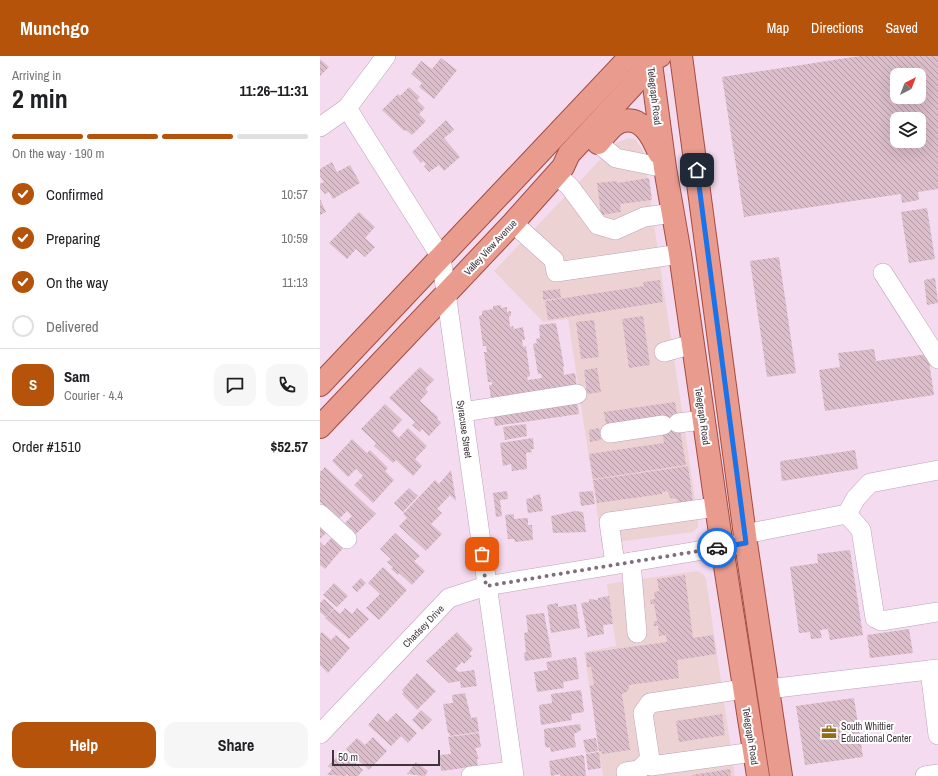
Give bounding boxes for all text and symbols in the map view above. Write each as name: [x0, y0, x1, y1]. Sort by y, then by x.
text: Munchgo: [20, 15, 89, 41]
text: Map: [767, 19, 789, 37]
text: Directions: [811, 19, 863, 37]
text: Saved: [885, 19, 918, 37]
text: Arriving in: [12, 67, 61, 84]
street label: Telegraph Road: [645, 67, 664, 126]
north arrow: [890, 68, 926, 104]
map controls: [890, 68, 926, 148]
text: 11:26–11:31: [240, 80, 308, 101]
text: 2 min: [12, 81, 68, 116]
button: layers: [890, 112, 926, 148]
text: On the way · 190 m: [12, 145, 104, 162]
pin: [680, 153, 714, 187]
icon: home: [686, 159, 708, 181]
icon: check: [12, 183, 34, 205]
text: Confirmed: [46, 184, 103, 205]
text: 10:57: [281, 186, 308, 203]
street label: Valley View Avenue: [461, 216, 520, 278]
icon: check: [12, 227, 34, 249]
text: Preparing: [46, 228, 100, 249]
text: 10:59: [281, 230, 308, 247]
icon: check: [12, 271, 34, 293]
text: On the way: [46, 272, 108, 293]
text: 11:13: [282, 274, 308, 291]
text: Delivered: [46, 316, 99, 337]
button: chat: [214, 364, 256, 406]
button: phone: [266, 364, 308, 406]
text: Sam: [64, 366, 90, 387]
text: S: [29, 374, 37, 395]
text: Courier · 4.4: [64, 387, 123, 404]
street label: Telegraph Road: [692, 387, 713, 446]
street label: Syracuse Street: [454, 399, 475, 460]
text: Order #1510: [12, 436, 81, 457]
text: $52.57: [270, 436, 308, 457]
courier: [697, 528, 737, 568]
pin: [465, 537, 499, 571]
icon: car: [706, 537, 728, 559]
icon: bag: [471, 543, 493, 565]
street label: Chadsey Drive: [400, 602, 447, 650]
street label: Telegraph Road: [740, 706, 761, 766]
place label: South Whittier Educational Center: [841, 720, 911, 745]
button: Help: [12, 722, 156, 768]
button: Share: [164, 722, 308, 768]
office icon: South Whittier Educational Center: [820, 723, 838, 741]
scale bar: [332, 748, 440, 767]
text: 50 m: [338, 750, 358, 764]

